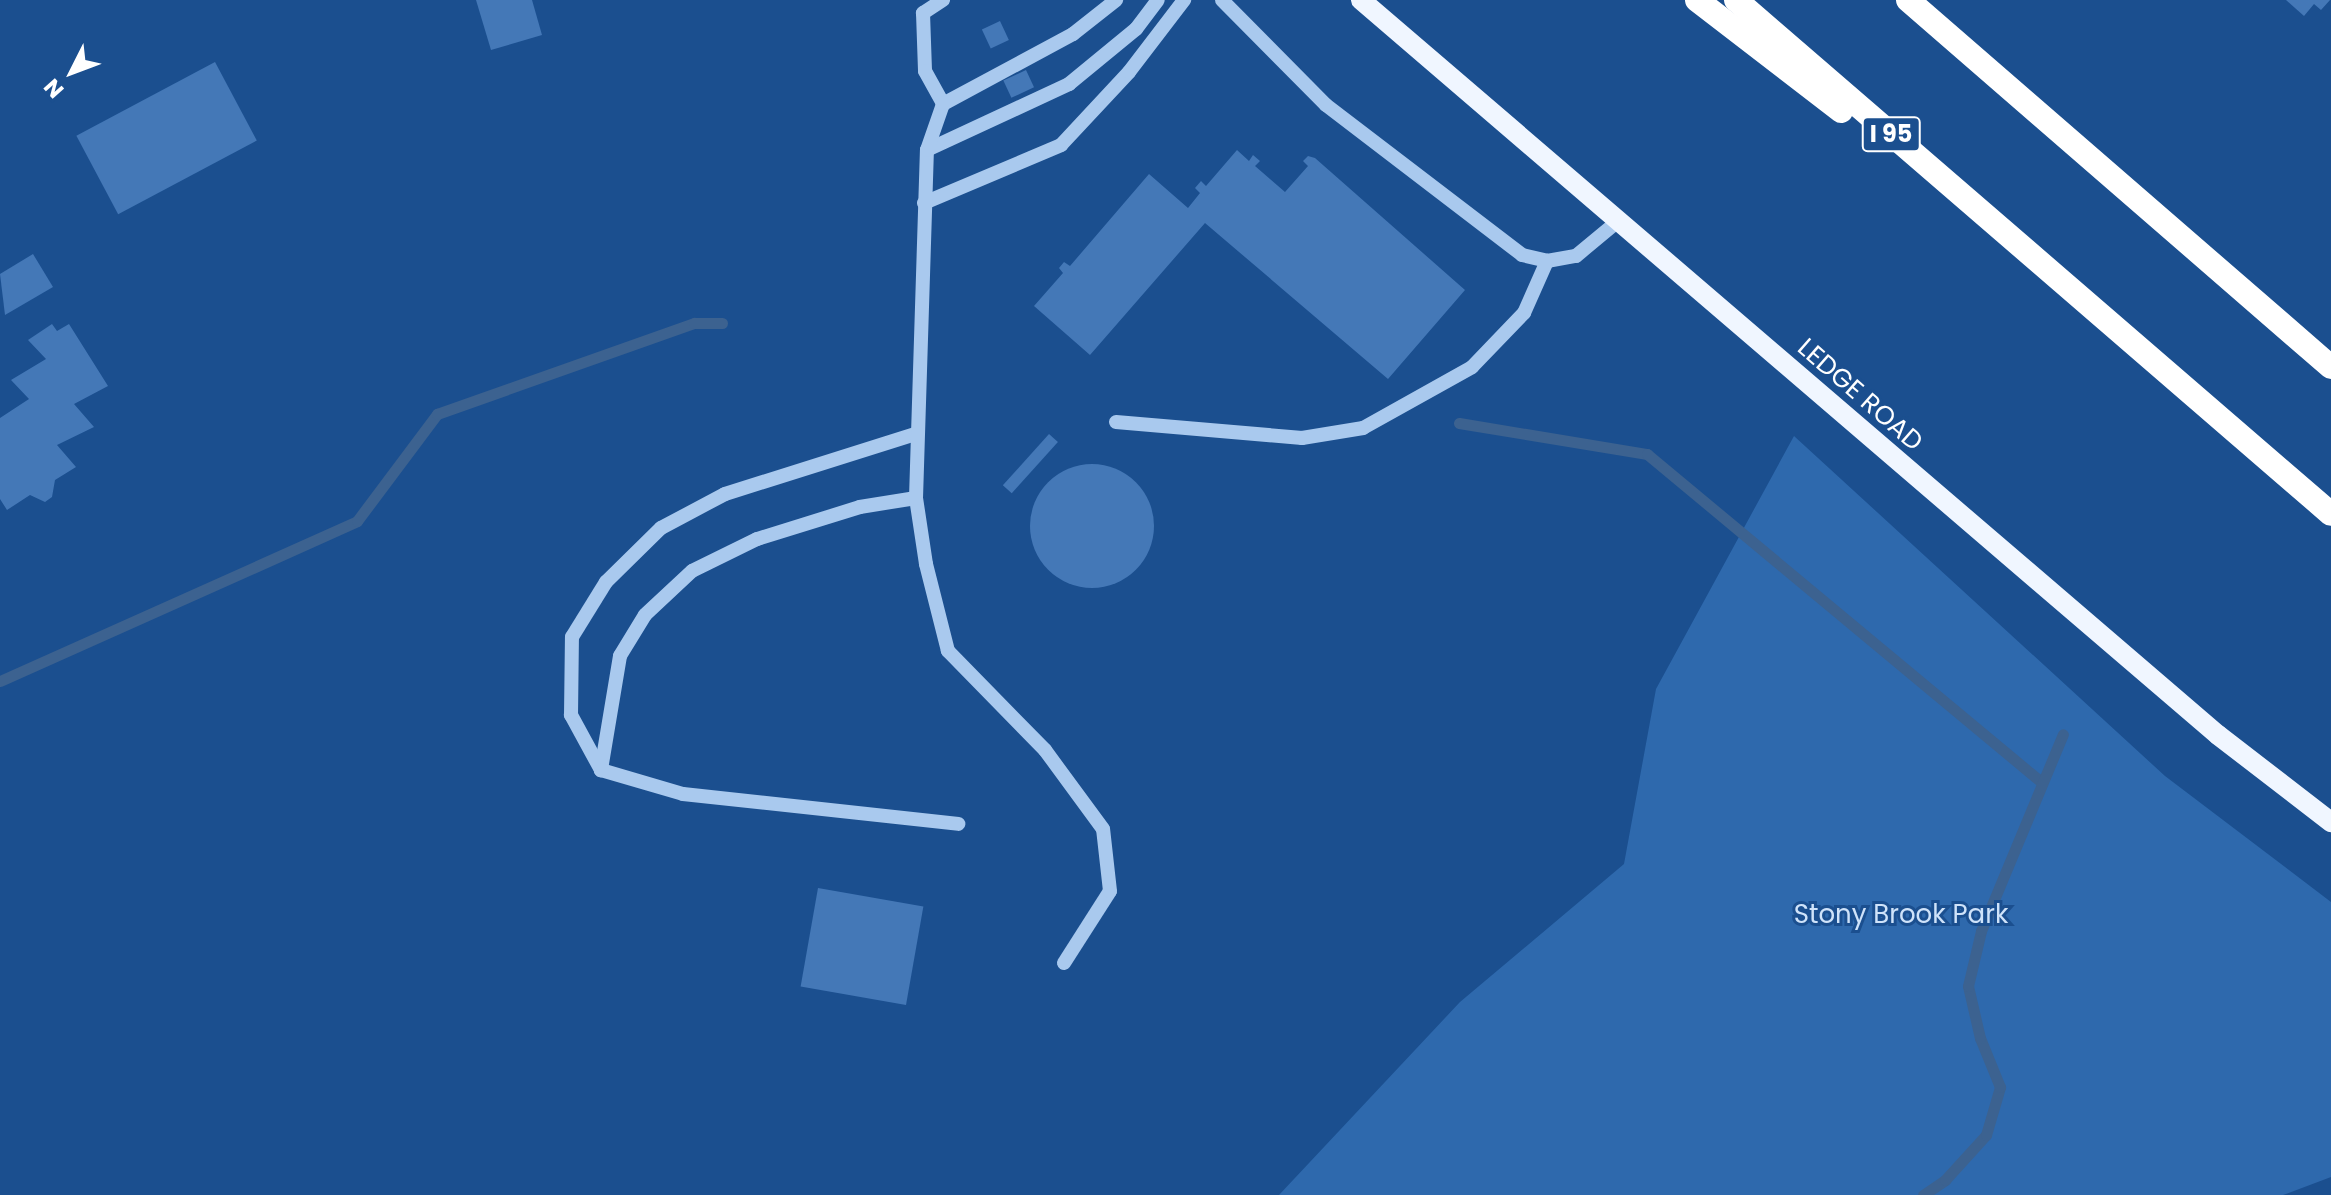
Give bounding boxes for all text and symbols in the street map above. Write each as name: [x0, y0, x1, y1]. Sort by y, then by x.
north arrow: [32, 32, 112, 112]
text: N: [37, 72, 71, 105]
road number: I 95: [1861, 114, 1921, 154]
street label: LEDGE ROAD: [1791, 332, 1929, 458]
park label: Stony Brook Park: [1794, 899, 2008, 931]

